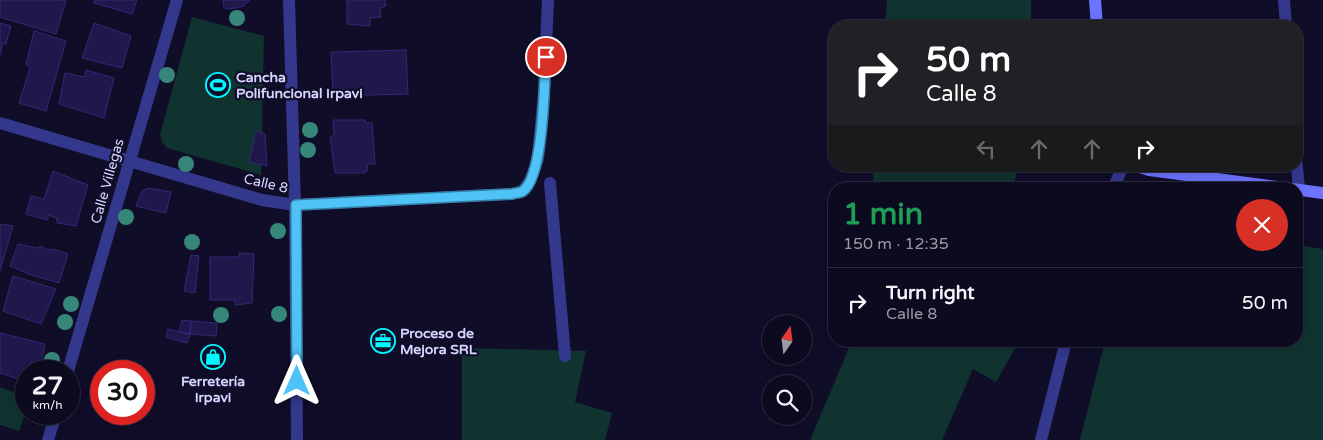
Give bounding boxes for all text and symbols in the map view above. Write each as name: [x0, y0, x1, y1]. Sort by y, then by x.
pin: [525, 36, 567, 78]
text: 50 m: [926, 39, 1011, 81]
icon: right: [843, 40, 908, 105]
icon: arrive: [532, 43, 560, 71]
place label: Cancha Polifuncional Irpavi: [236, 69, 363, 102]
sports icon: Cancha Polifuncional Irpavi: [205, 72, 231, 98]
text: Calle 8: [926, 81, 997, 107]
icon: left: [972, 135, 1000, 163]
icon: ahead: [1025, 135, 1053, 163]
icon: ahead: [1078, 135, 1106, 163]
icon: right: [1131, 135, 1159, 163]
street label: Calle Villegas: [87, 136, 128, 226]
street label: Calle 8: [242, 170, 290, 197]
text: 1 min: [843, 196, 923, 233]
button: close: [1236, 199, 1288, 251]
text: 150 m · 12:35: [843, 234, 949, 254]
text: Turn right: [886, 282, 974, 304]
icon: right: [843, 289, 871, 317]
text: 50 m: [1242, 292, 1288, 314]
text: Calle 8: [886, 304, 937, 324]
north arrow: [762, 315, 812, 365]
map controls: [762, 315, 812, 425]
place label: Proceso de Mejora SRL: [400, 325, 478, 358]
office icon: Proceso de Mejora SRL: [370, 328, 396, 354]
shop icon: Ferretería Irpavi: [200, 344, 226, 370]
position arrow: [270, 354, 322, 406]
speed limit sign: 30: [90, 360, 155, 425]
text: 27: [32, 371, 63, 401]
place label: Ferretería Irpavi: [181, 373, 245, 406]
button: search: [762, 375, 812, 425]
text: km/h: [32, 398, 63, 412]

